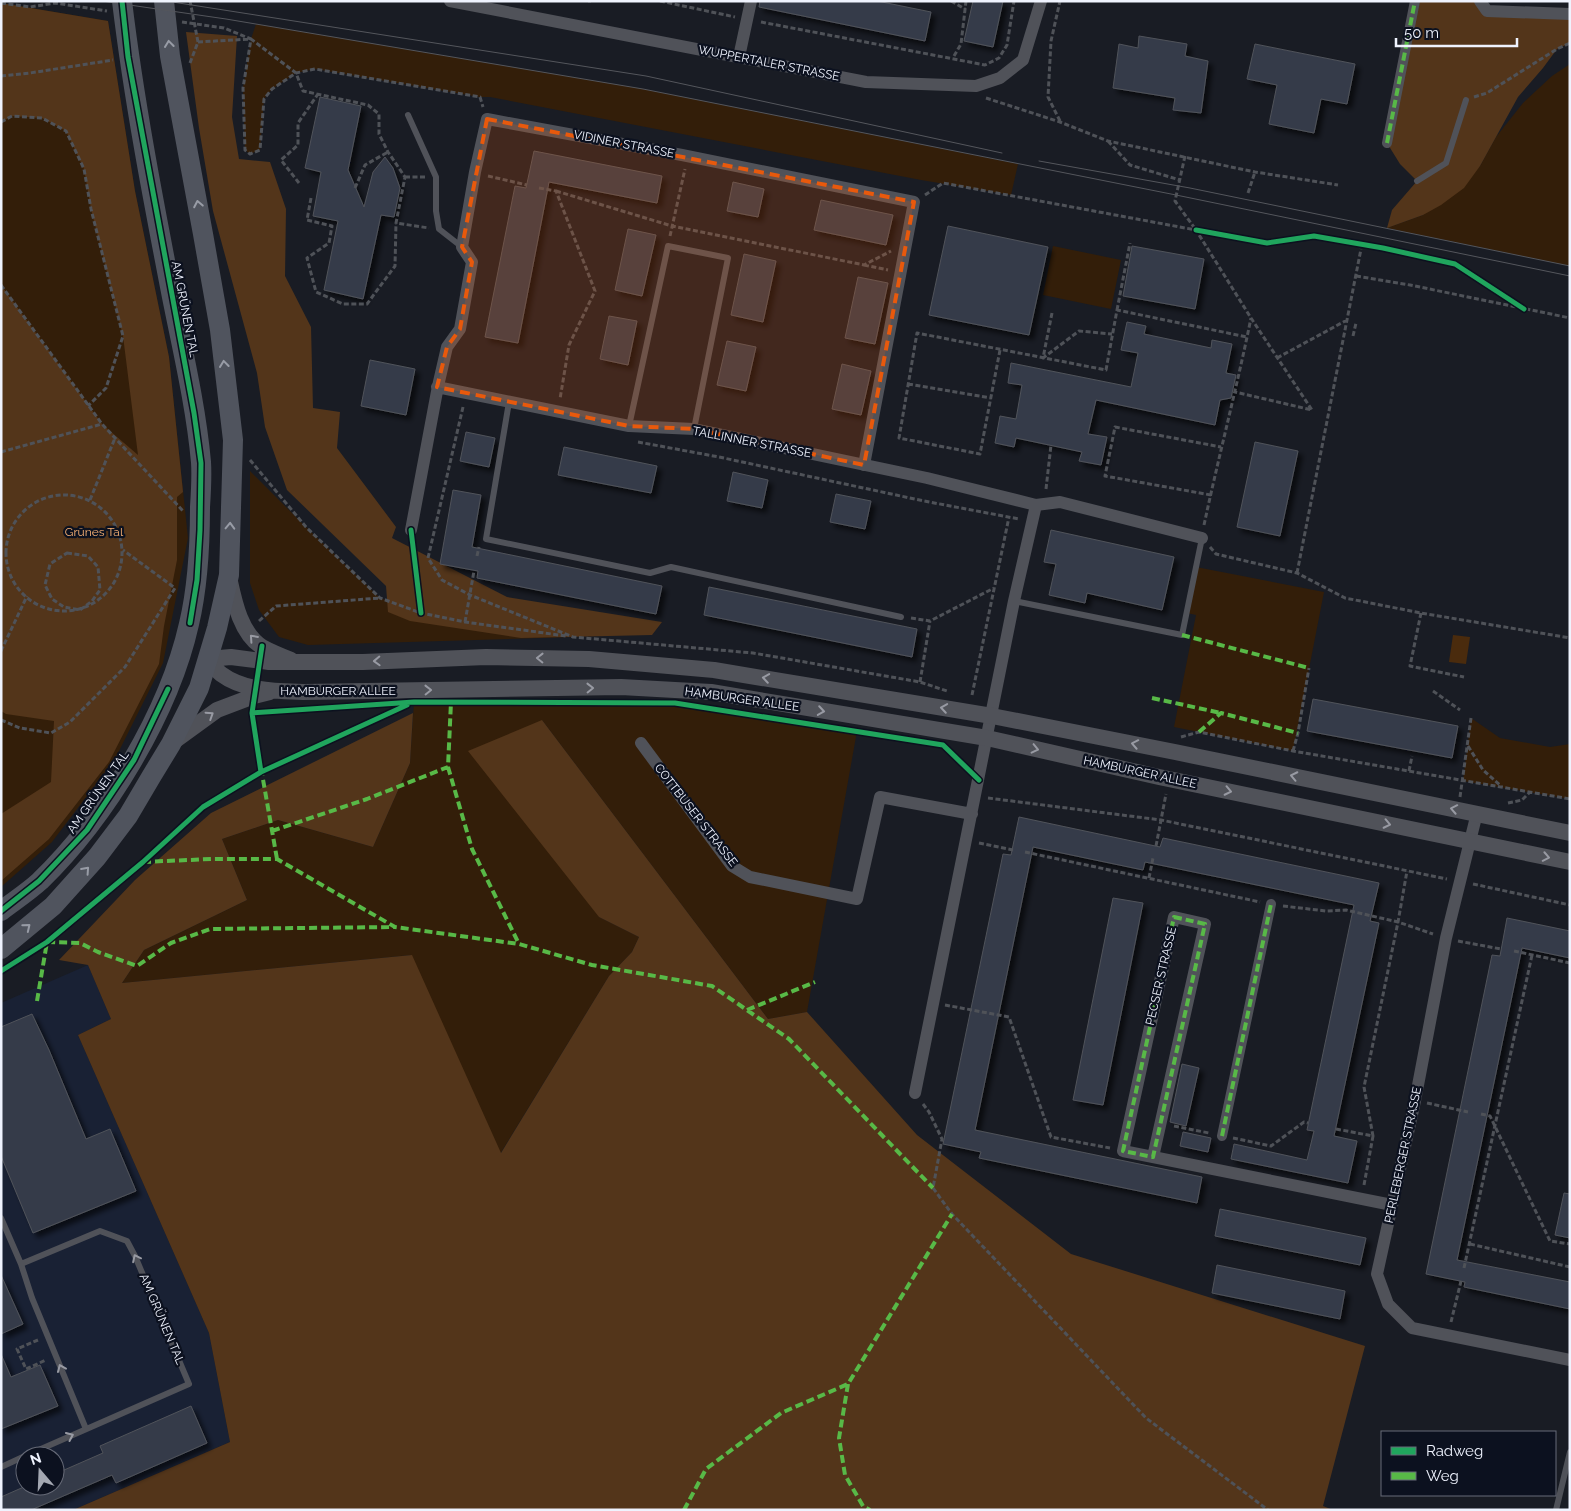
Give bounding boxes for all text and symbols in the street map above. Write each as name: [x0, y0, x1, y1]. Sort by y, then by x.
scale bar: [1396, 15, 1517, 47]
text: 50 m: [1404, 24, 1439, 42]
one-way arrow: [164, 39, 175, 47]
street label: WUPPERTALER STRASSE: [697, 42, 841, 84]
street label: VIDINER STRASSE: [572, 127, 676, 161]
one-way arrow: [193, 199, 203, 208]
street label: AM GRÜNEN TAL: [169, 260, 201, 358]
one-way arrow: [219, 360, 230, 368]
street label: TALLINNER STRASSE: [691, 424, 813, 460]
one-way arrow: [225, 522, 235, 530]
park label: Grünes Tal: [65, 525, 124, 539]
one-way arrow: [250, 634, 259, 643]
one-way arrow: [536, 653, 544, 663]
one-way arrow: [373, 656, 381, 667]
one-way arrow: [762, 674, 770, 684]
one-way arrow: [587, 682, 595, 693]
street label: HAMBURGER ALLEE: [280, 684, 396, 698]
street label: HAMBURGER ALLEE: [684, 684, 800, 714]
one-way arrow: [424, 685, 432, 695]
one-way arrow: [939, 703, 948, 713]
one-way arrow: [817, 705, 825, 715]
one-way arrow: [205, 711, 214, 721]
one-way arrow: [1131, 739, 1140, 749]
one-way arrow: [1030, 743, 1039, 754]
street label: AM GRÜNEN TAL: [64, 748, 132, 836]
street label: HAMBURGER ALLEE: [1082, 753, 1198, 791]
street label: COTTBUSER STRASSE: [652, 761, 740, 869]
one-way arrow: [1290, 771, 1299, 782]
one-way arrow: [1223, 785, 1232, 796]
one-way arrow: [1449, 804, 1458, 814]
one-way arrow: [1382, 819, 1391, 829]
one-way arrow: [1541, 851, 1550, 862]
one-way arrow: [80, 866, 89, 875]
one-way arrow: [22, 924, 31, 933]
street label: PECSER STRASSE: [1143, 925, 1179, 1027]
street label: PERLEBERGER STRASSE: [1382, 1086, 1424, 1224]
one-way arrow: [131, 1254, 142, 1263]
street label: AM GRÜNEN TAL: [137, 1271, 187, 1367]
one-way arrow: [56, 1364, 67, 1373]
legend: [1381, 1431, 1556, 1496]
one-way arrow: [65, 1432, 74, 1443]
text: Radweg: [1426, 1442, 1483, 1460]
north arrow: [15, 1446, 65, 1496]
text: N: [28, 1449, 43, 1468]
text: Weg: [1426, 1467, 1459, 1485]

